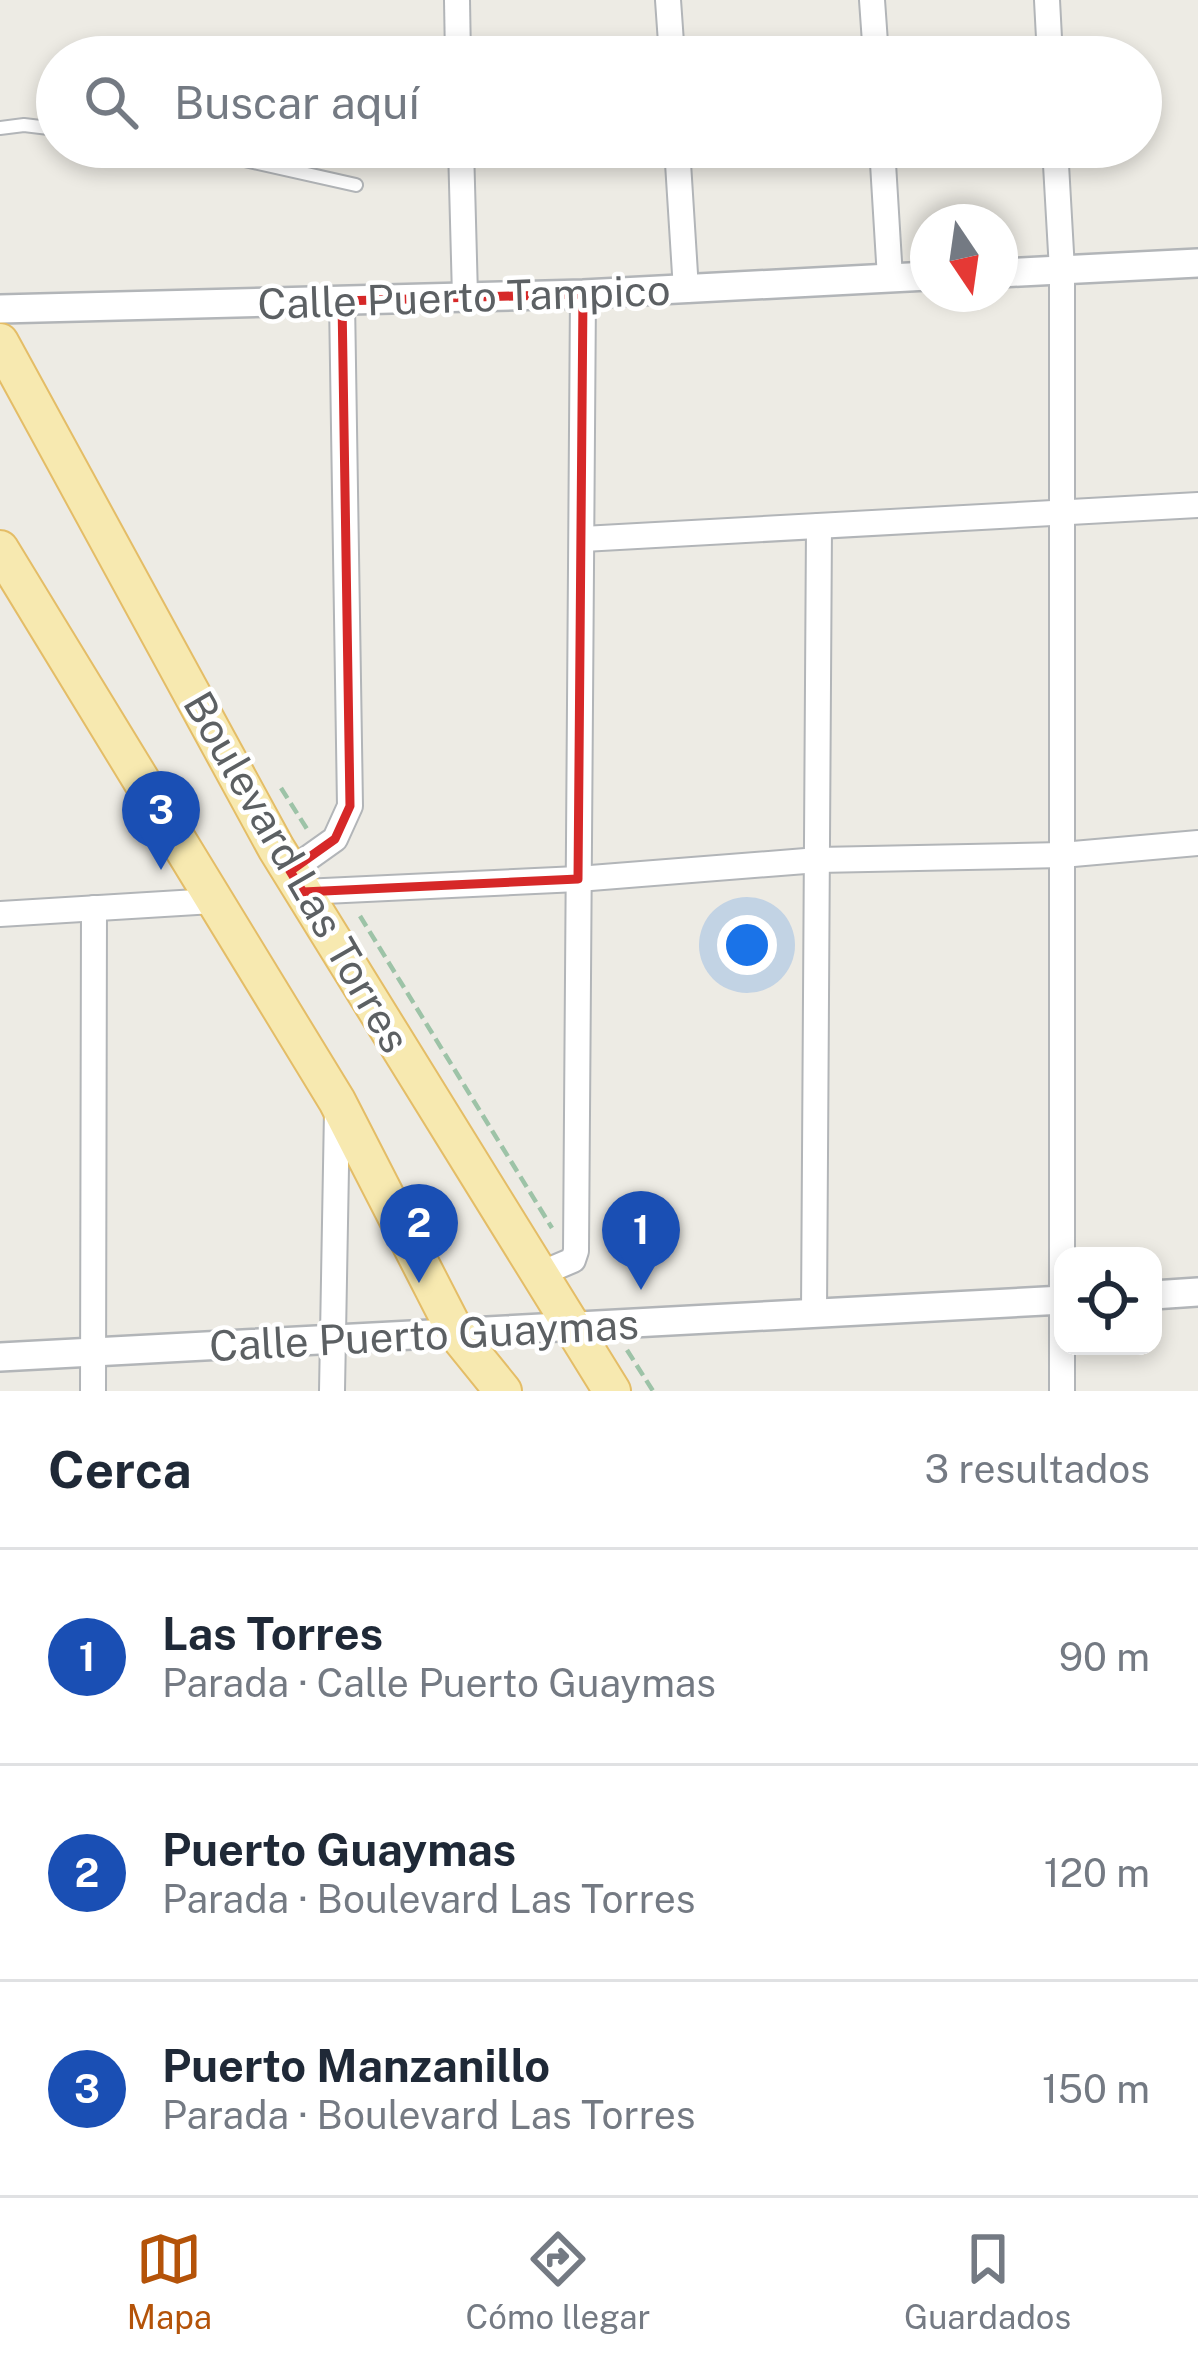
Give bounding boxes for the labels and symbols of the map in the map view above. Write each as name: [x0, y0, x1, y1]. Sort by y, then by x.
north arrow: [910, 204, 1018, 312]
street label: Calle Puerto Tampico: [257, 265, 671, 328]
street label: Boulevard Las Torres: [174, 683, 421, 1061]
pin: 3: [122, 771, 200, 870]
your location: [717, 915, 777, 975]
pin: 2: [380, 1184, 458, 1283]
pin: 1: [602, 1191, 680, 1290]
street label: Calle Puerto Guaymas: [208, 1299, 640, 1370]

